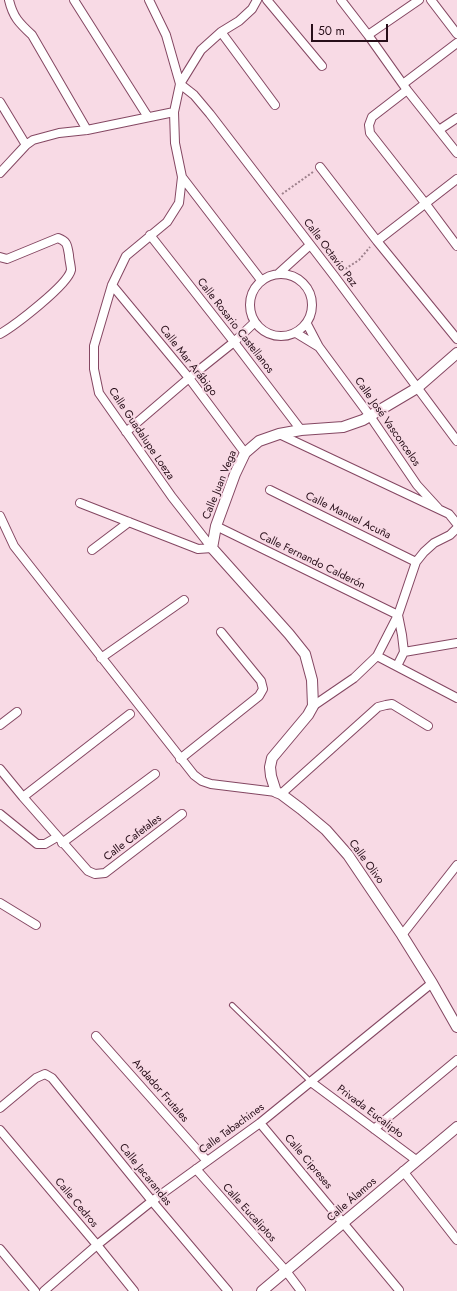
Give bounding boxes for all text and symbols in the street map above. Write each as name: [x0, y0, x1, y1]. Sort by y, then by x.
scale bar: [313, 16, 390, 42]
text: 50 m: [318, 22, 345, 40]
street label: Calle Octavio Paz: [300, 216, 360, 290]
street label: Calle Rosario Castellanos: [194, 276, 276, 376]
street label: Calle Mar Arábigo: [156, 323, 220, 399]
street label: Calle José Vasconcelos: [351, 375, 423, 469]
street label: Calle Guadalupe Loeza: [105, 385, 177, 483]
street label: Calle Juan Vega: [200, 449, 240, 521]
street label: Calle Manuel Acuña: [303, 490, 393, 542]
street label: Calle Fernando Calderón: [257, 530, 367, 592]
street label: Calle Cafetales: [101, 812, 165, 864]
street label: Calle Olivo: [345, 837, 387, 887]
street label: Andador Frutales: [129, 1057, 191, 1125]
street label: Privada Eucalipto: [334, 1083, 406, 1141]
street label: Calle Tabachines: [197, 1101, 267, 1157]
street label: Calle Cipreses: [281, 1132, 335, 1192]
street label: Calle Jacarandas: [116, 1141, 174, 1209]
street label: Calle Álamos: [325, 1175, 379, 1225]
street label: Calle Cedros: [52, 1176, 100, 1230]
street label: Calle Eucaliptos: [219, 1181, 279, 1245]

